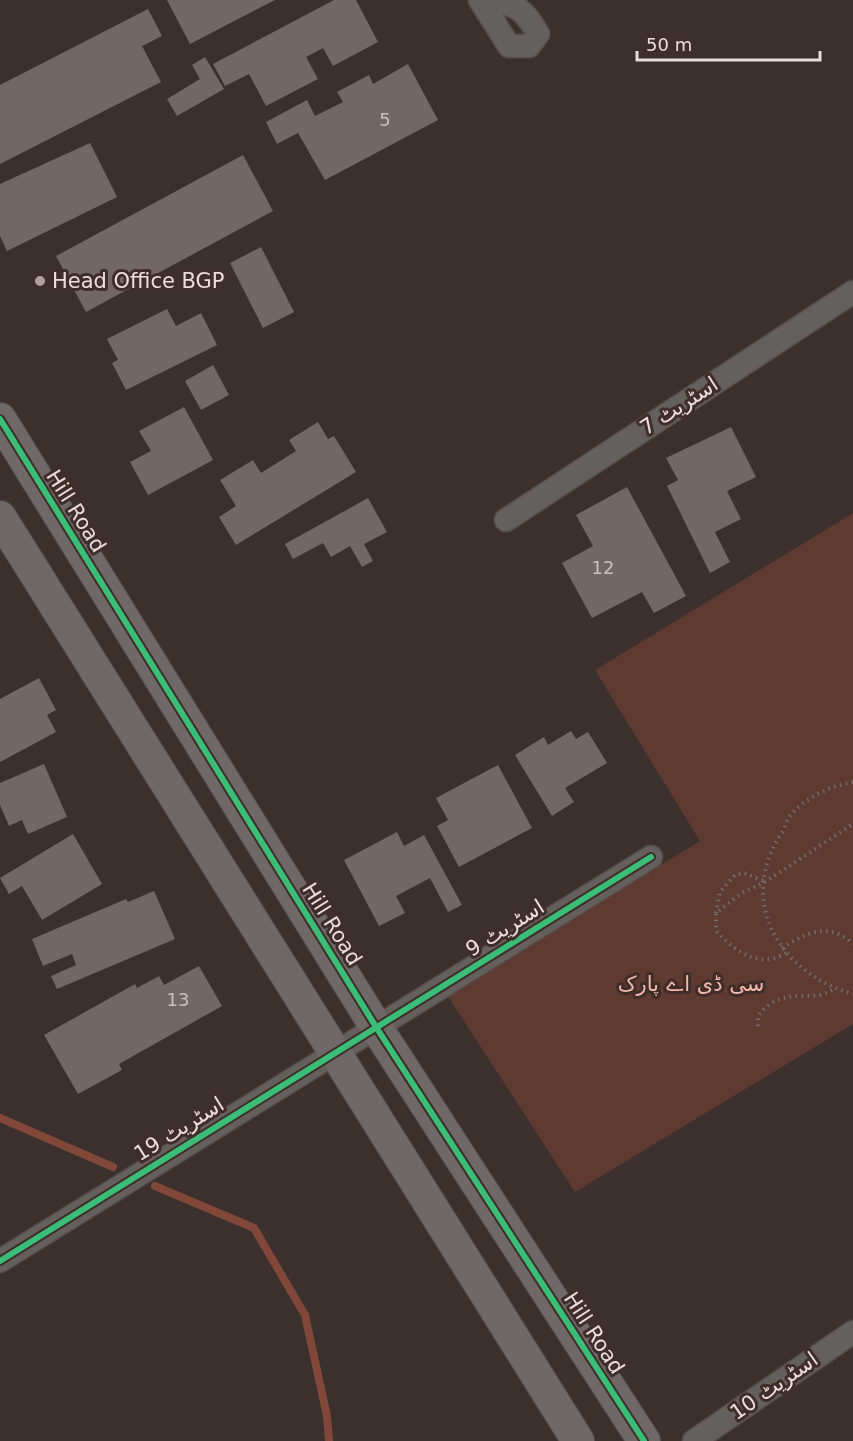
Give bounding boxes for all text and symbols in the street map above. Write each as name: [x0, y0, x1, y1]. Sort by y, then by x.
scale bar: [637, 24, 820, 62]
text: 50 m: [646, 34, 692, 55]
house number: 5: [379, 109, 391, 130]
place label: Head Office BGP: [52, 269, 225, 293]
marker: Head Office BGP: [33, 274, 47, 288]
street label: اسٹریٹ 7: [636, 372, 722, 440]
street label: Hill Road: [41, 465, 111, 557]
house number: 12: [592, 557, 614, 578]
street label: Hill Road: [297, 878, 367, 970]
street label: اسٹریٹ 9: [461, 895, 549, 961]
park label: سی ڈی اے پارک: [618, 972, 764, 996]
house number: 13: [167, 989, 189, 1010]
street label: اسٹریٹ 19: [130, 1092, 228, 1166]
street label: Hill Road: [559, 1288, 629, 1378]
street label: اسٹریٹ 10: [726, 1347, 822, 1425]

